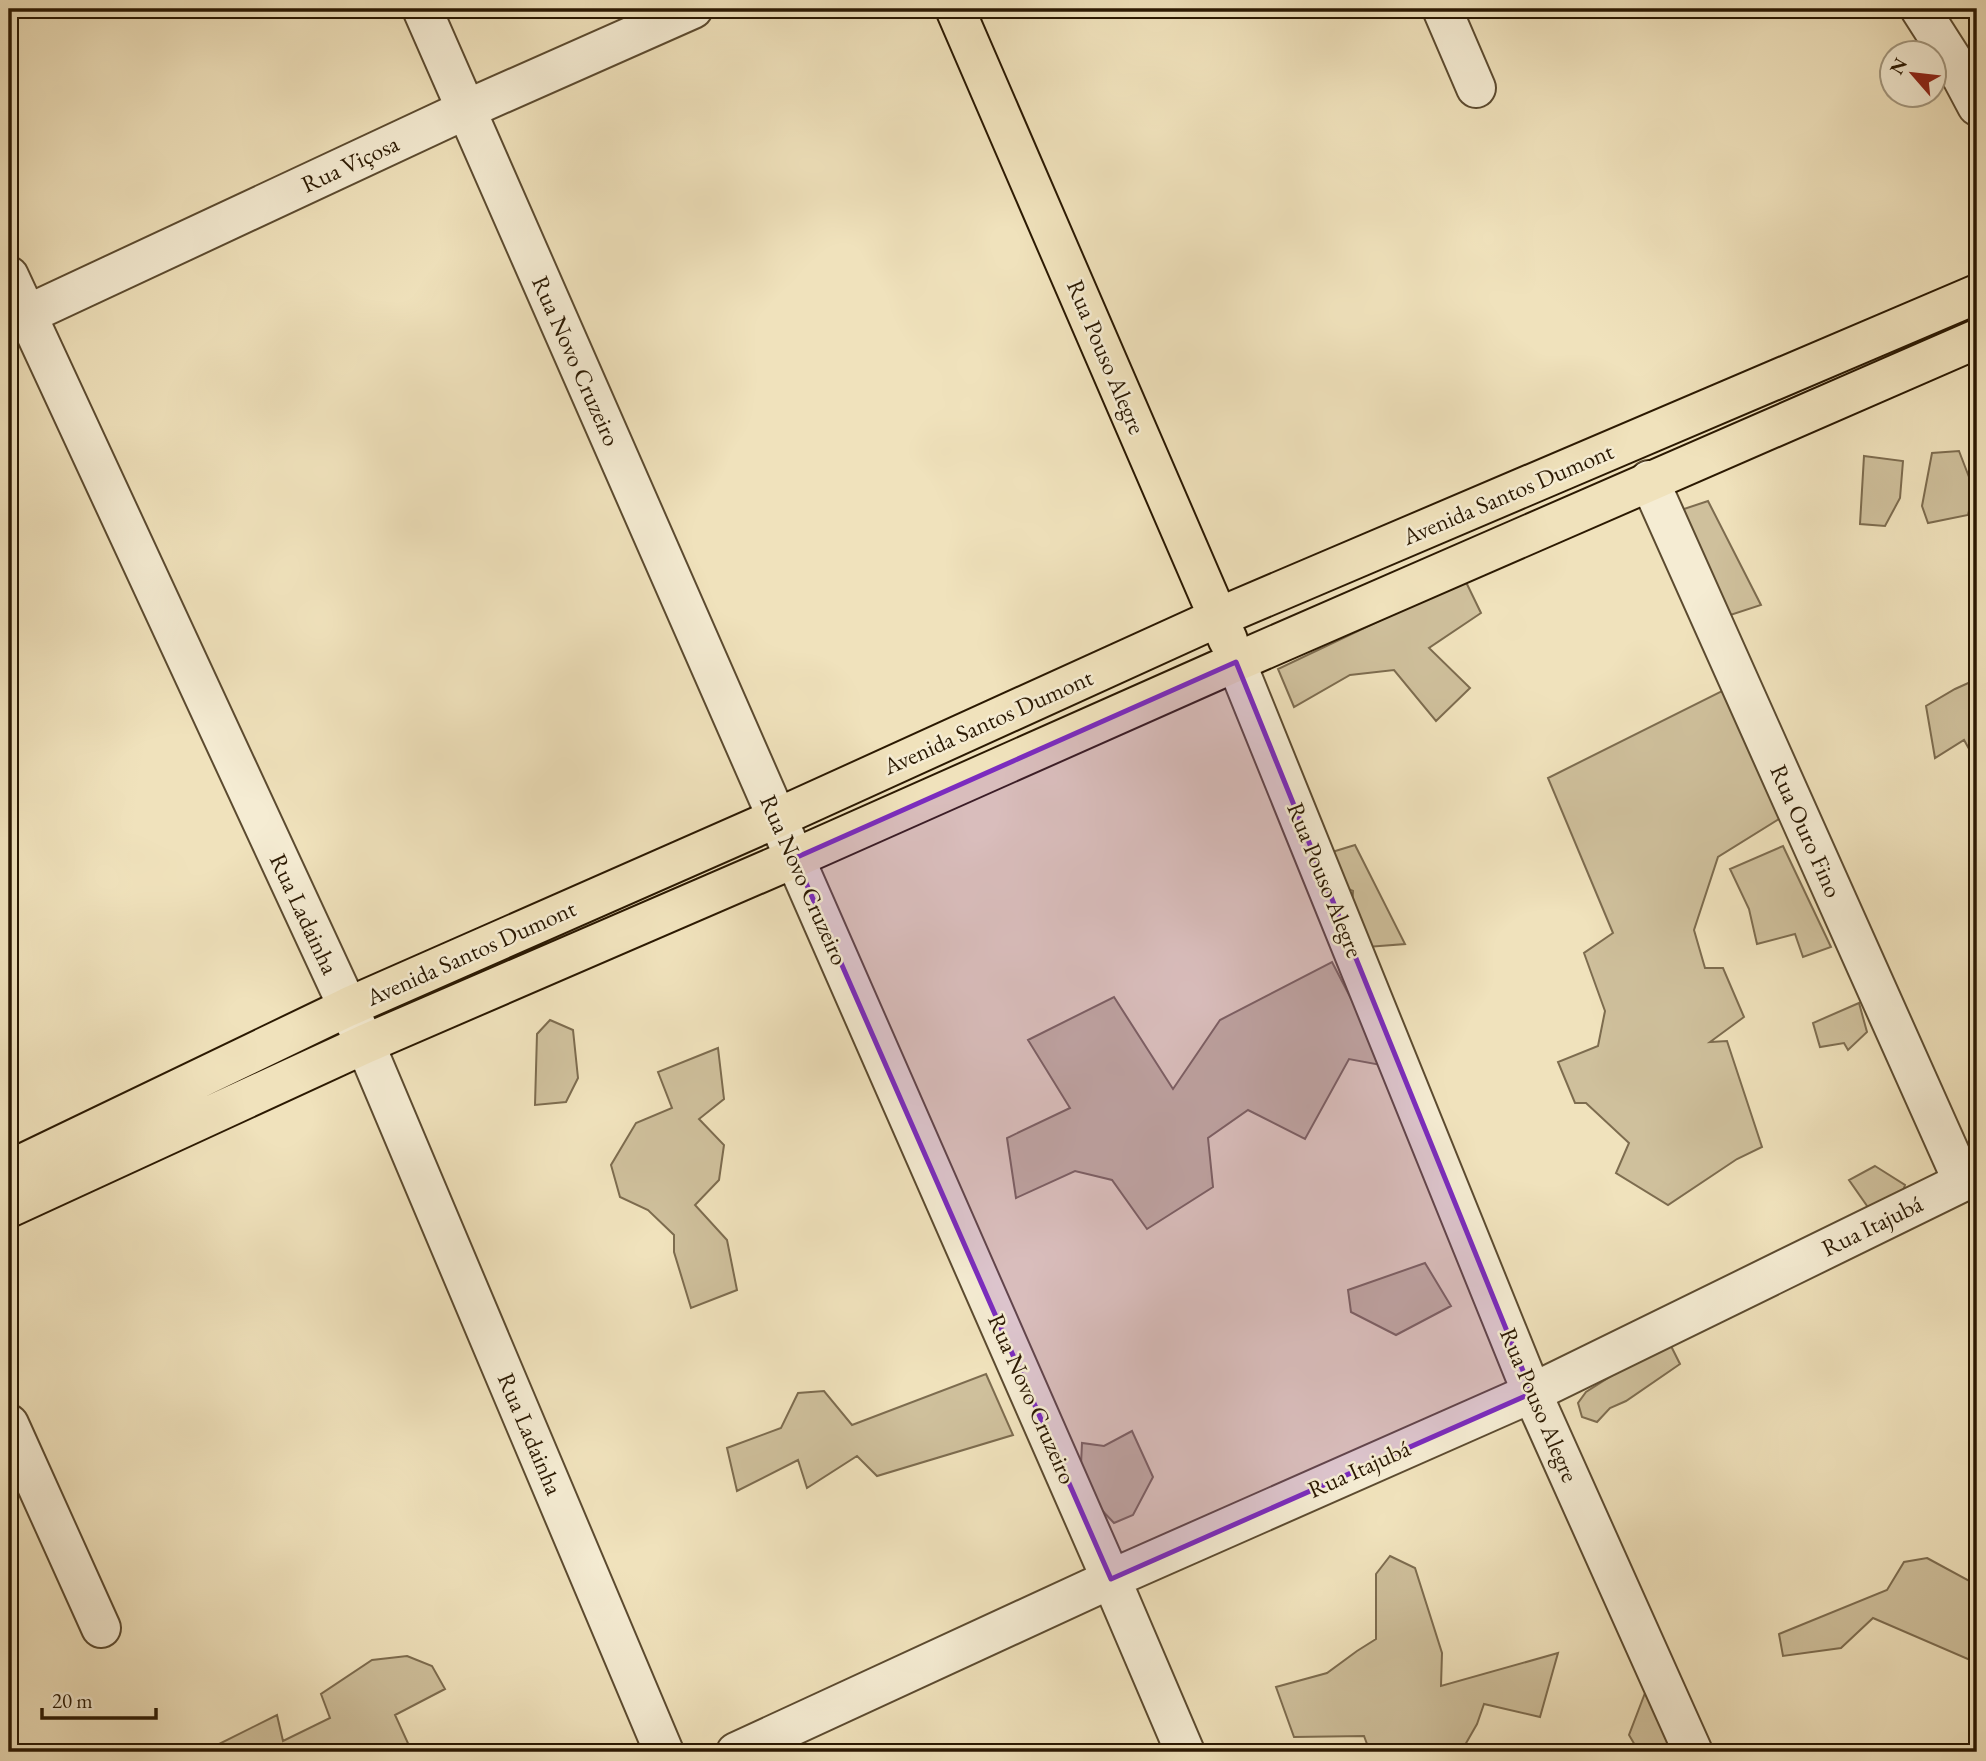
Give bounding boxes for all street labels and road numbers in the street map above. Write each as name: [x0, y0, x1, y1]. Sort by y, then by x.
street label: Rua Viçosa: [296, 127, 404, 200]
street label: Rua Novo Cruzeiro: [525, 271, 628, 451]
street label: Rua Pouso Alegre: [1060, 275, 1153, 439]
street label: Avenida Santos Dumont: [1397, 435, 1618, 552]
street label: Avenida Santos Dumont: [877, 661, 1098, 782]
street label: Rua Ouro Fino: [1763, 759, 1850, 902]
street label: Rua Novo Cruzeiro: [753, 790, 856, 970]
street label: Rua Pouso Alegre: [1280, 798, 1371, 962]
street label: Rua Ladainha: [263, 848, 346, 980]
street label: Avenida Santos Dumont: [360, 892, 581, 1013]
street label: Rua Itajubá: [1816, 1188, 1928, 1263]
street label: Rua Novo Cruzeiro: [981, 1309, 1084, 1489]
street label: Rua Pouso Alegre: [1493, 1323, 1586, 1487]
street label: Rua Ladainha: [491, 1368, 570, 1500]
street label: Rua Itajubá: [1303, 1432, 1415, 1505]

